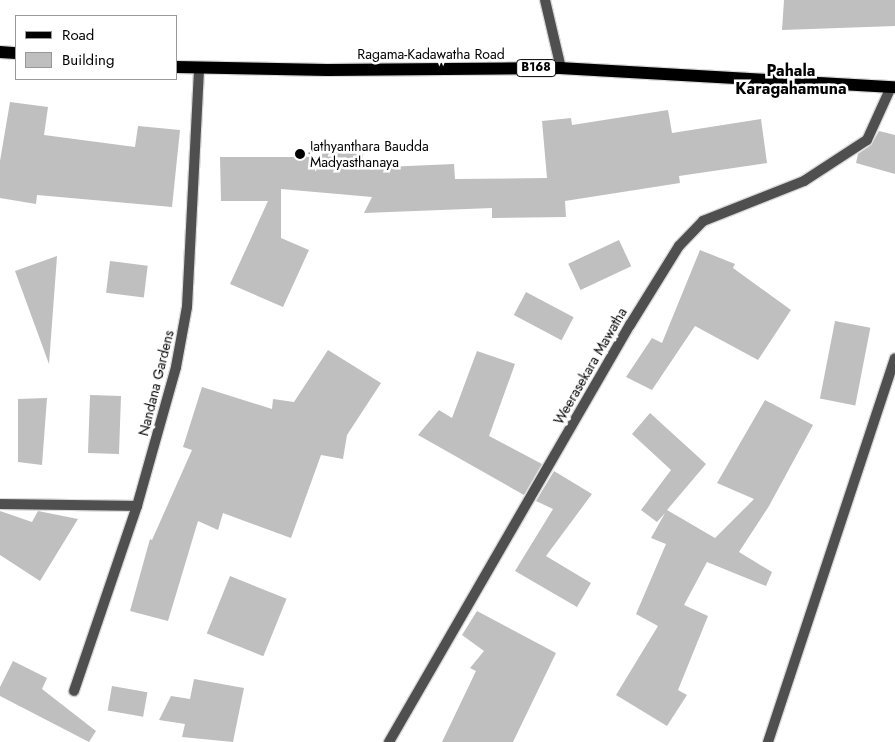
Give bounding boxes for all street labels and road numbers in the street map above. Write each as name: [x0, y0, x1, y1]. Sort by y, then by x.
street label: Ragama-Kadawatha Road: [357, 46, 505, 62]
road number: B168: [516, 58, 556, 78]
street label: Weerasekara Mawatha: [550, 305, 630, 427]
street label: Nandana Gardens: [135, 328, 177, 438]

